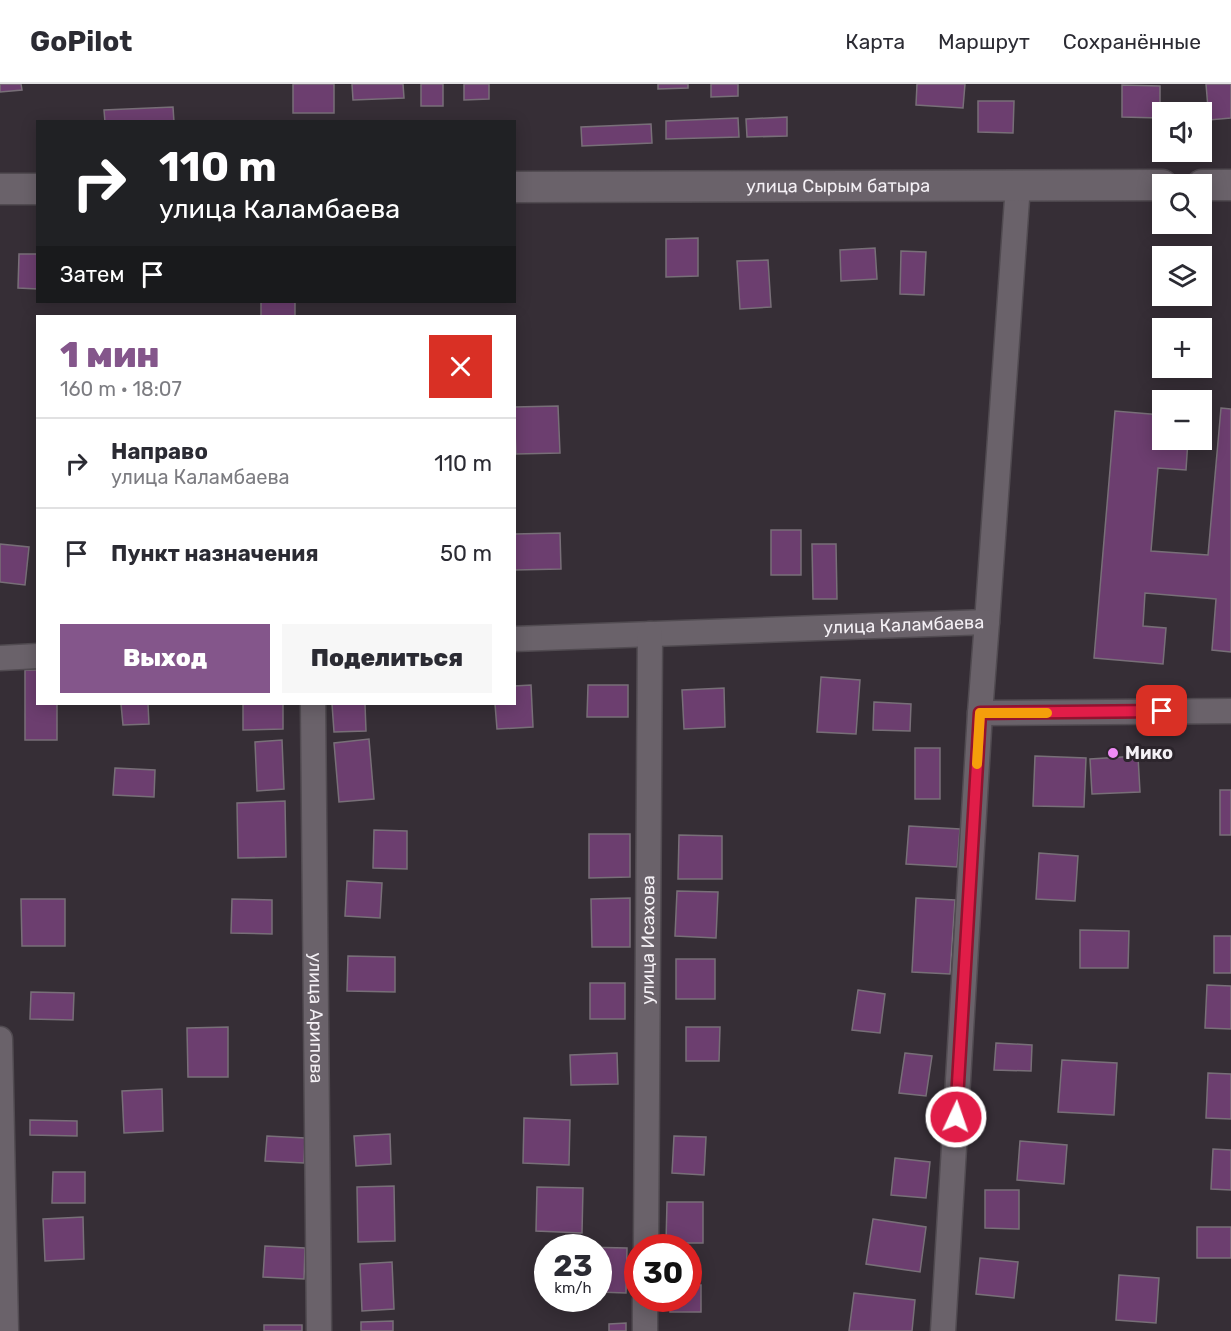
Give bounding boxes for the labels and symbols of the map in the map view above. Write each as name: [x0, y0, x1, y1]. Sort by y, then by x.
street label: улица Сырым батыра: [746, 175, 930, 197]
street label: улица Каламбаева: [823, 611, 985, 639]
pin: [1136, 685, 1187, 736]
place label: Мико: [1125, 742, 1173, 764]
marker: Мико: [1106, 746, 1120, 760]
street label: улица Исахова: [637, 875, 659, 1005]
street label: улица Арипова: [304, 952, 328, 1084]
position arrow: [924, 1085, 988, 1149]
speed limit sign: 30: [624, 1234, 702, 1312]

